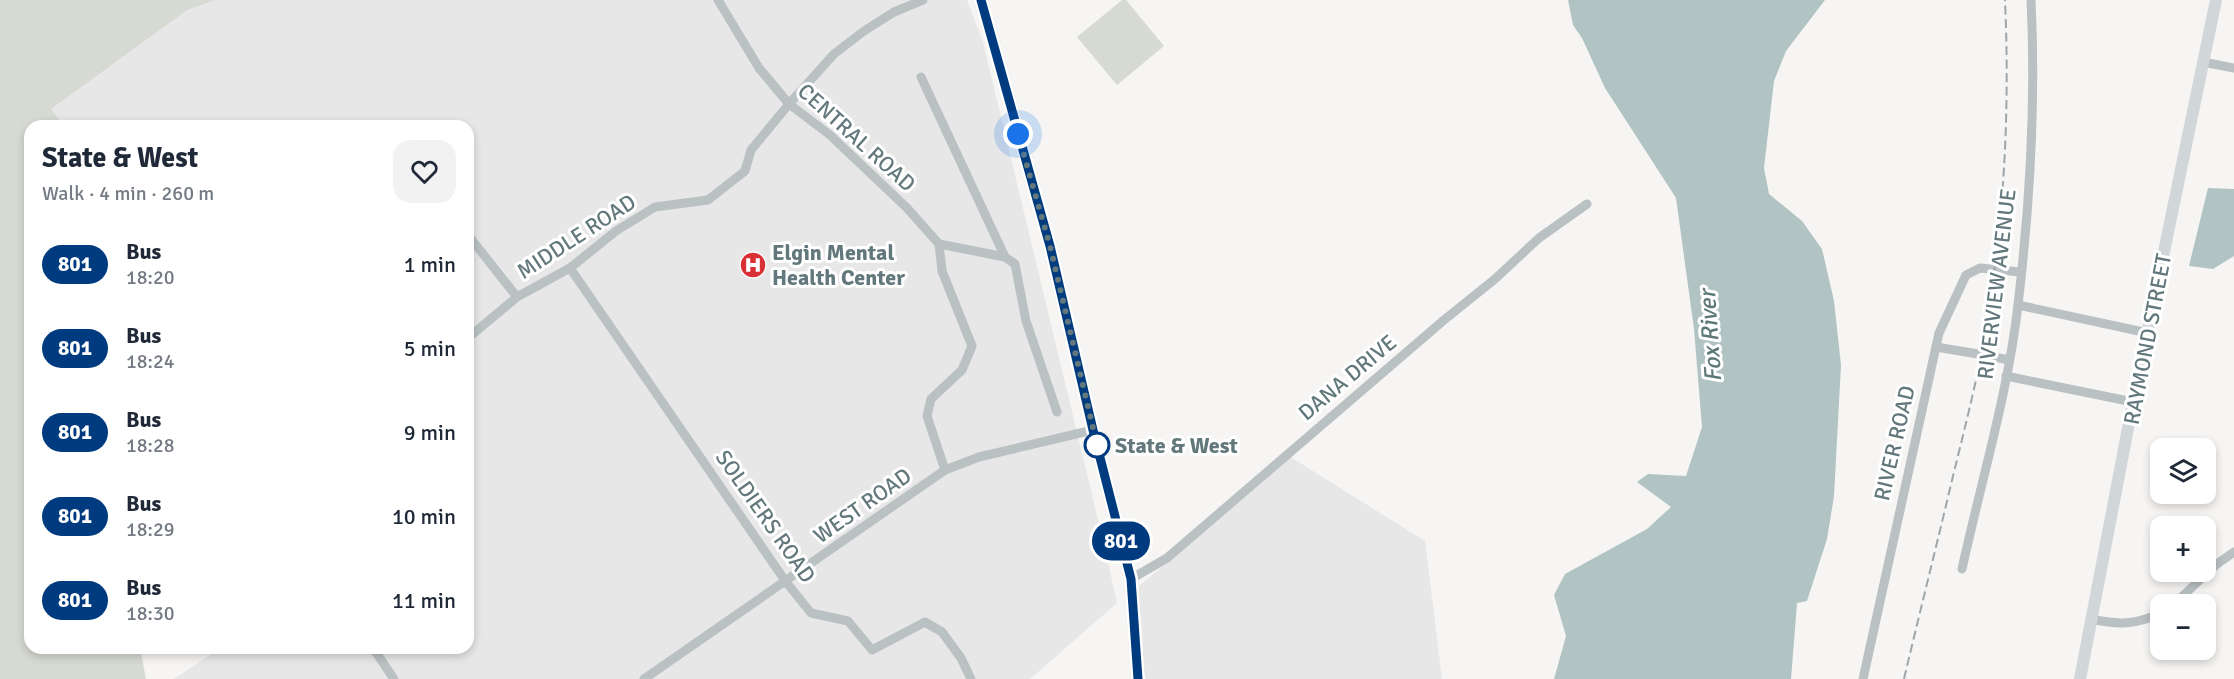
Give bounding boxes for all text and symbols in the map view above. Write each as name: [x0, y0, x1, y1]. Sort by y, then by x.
street label: CENTRAL ROAD: [792, 77, 921, 197]
your location: [1003, 119, 1033, 149]
button: heart: [393, 140, 456, 203]
text: State & West: [42, 141, 198, 175]
text: Walk · 4 min · 260 m: [42, 181, 214, 206]
street label: RIVERVIEW AVENUE: [1971, 187, 2022, 381]
street label: MIDDLE ROAD: [512, 188, 641, 285]
text: Bus: [126, 238, 161, 265]
place label: Elgin Mental Health Center: [772, 239, 905, 291]
hospital icon: Elgin Mental Health Center: [738, 250, 768, 280]
text: 801: [58, 251, 92, 277]
text: 1 min: [404, 251, 456, 278]
street label: RAYMOND STREET: [2118, 251, 2177, 427]
text: 18:20: [126, 265, 175, 290]
water label: Fox River: [1692, 286, 1728, 383]
text: Bus: [126, 322, 161, 349]
street label: DANA DRIVE: [1293, 329, 1402, 426]
text: 801: [58, 335, 92, 361]
text: 5 min: [404, 335, 456, 362]
text: 18:24: [126, 349, 175, 374]
street label: RIVER ROAD: [1868, 383, 1921, 503]
text: Bus: [126, 406, 161, 433]
text: 801: [58, 419, 92, 445]
text: 9 min: [404, 419, 456, 446]
marker: State & West: [1084, 432, 1110, 458]
place label: State & West: [1115, 432, 1238, 459]
text: 18:28: [126, 433, 175, 458]
map controls: [2150, 438, 2216, 660]
button: layers: [2150, 438, 2216, 504]
street label: SOLDIERS ROAD: [710, 445, 821, 588]
street label: WEST ROAD: [808, 462, 916, 549]
text: Bus: [126, 490, 161, 517]
text: 801: [58, 503, 92, 529]
text: 10 min: [392, 503, 456, 530]
button: +: [2150, 516, 2216, 582]
text: 18:29: [126, 517, 175, 542]
line badge: 801: [1086, 522, 1156, 560]
text: 801: [1104, 528, 1138, 554]
text: Bus: [126, 574, 161, 601]
text: 801: [58, 587, 92, 613]
text: 11 min: [392, 587, 456, 614]
button: −: [2150, 594, 2216, 660]
text: 18:30: [126, 601, 175, 626]

